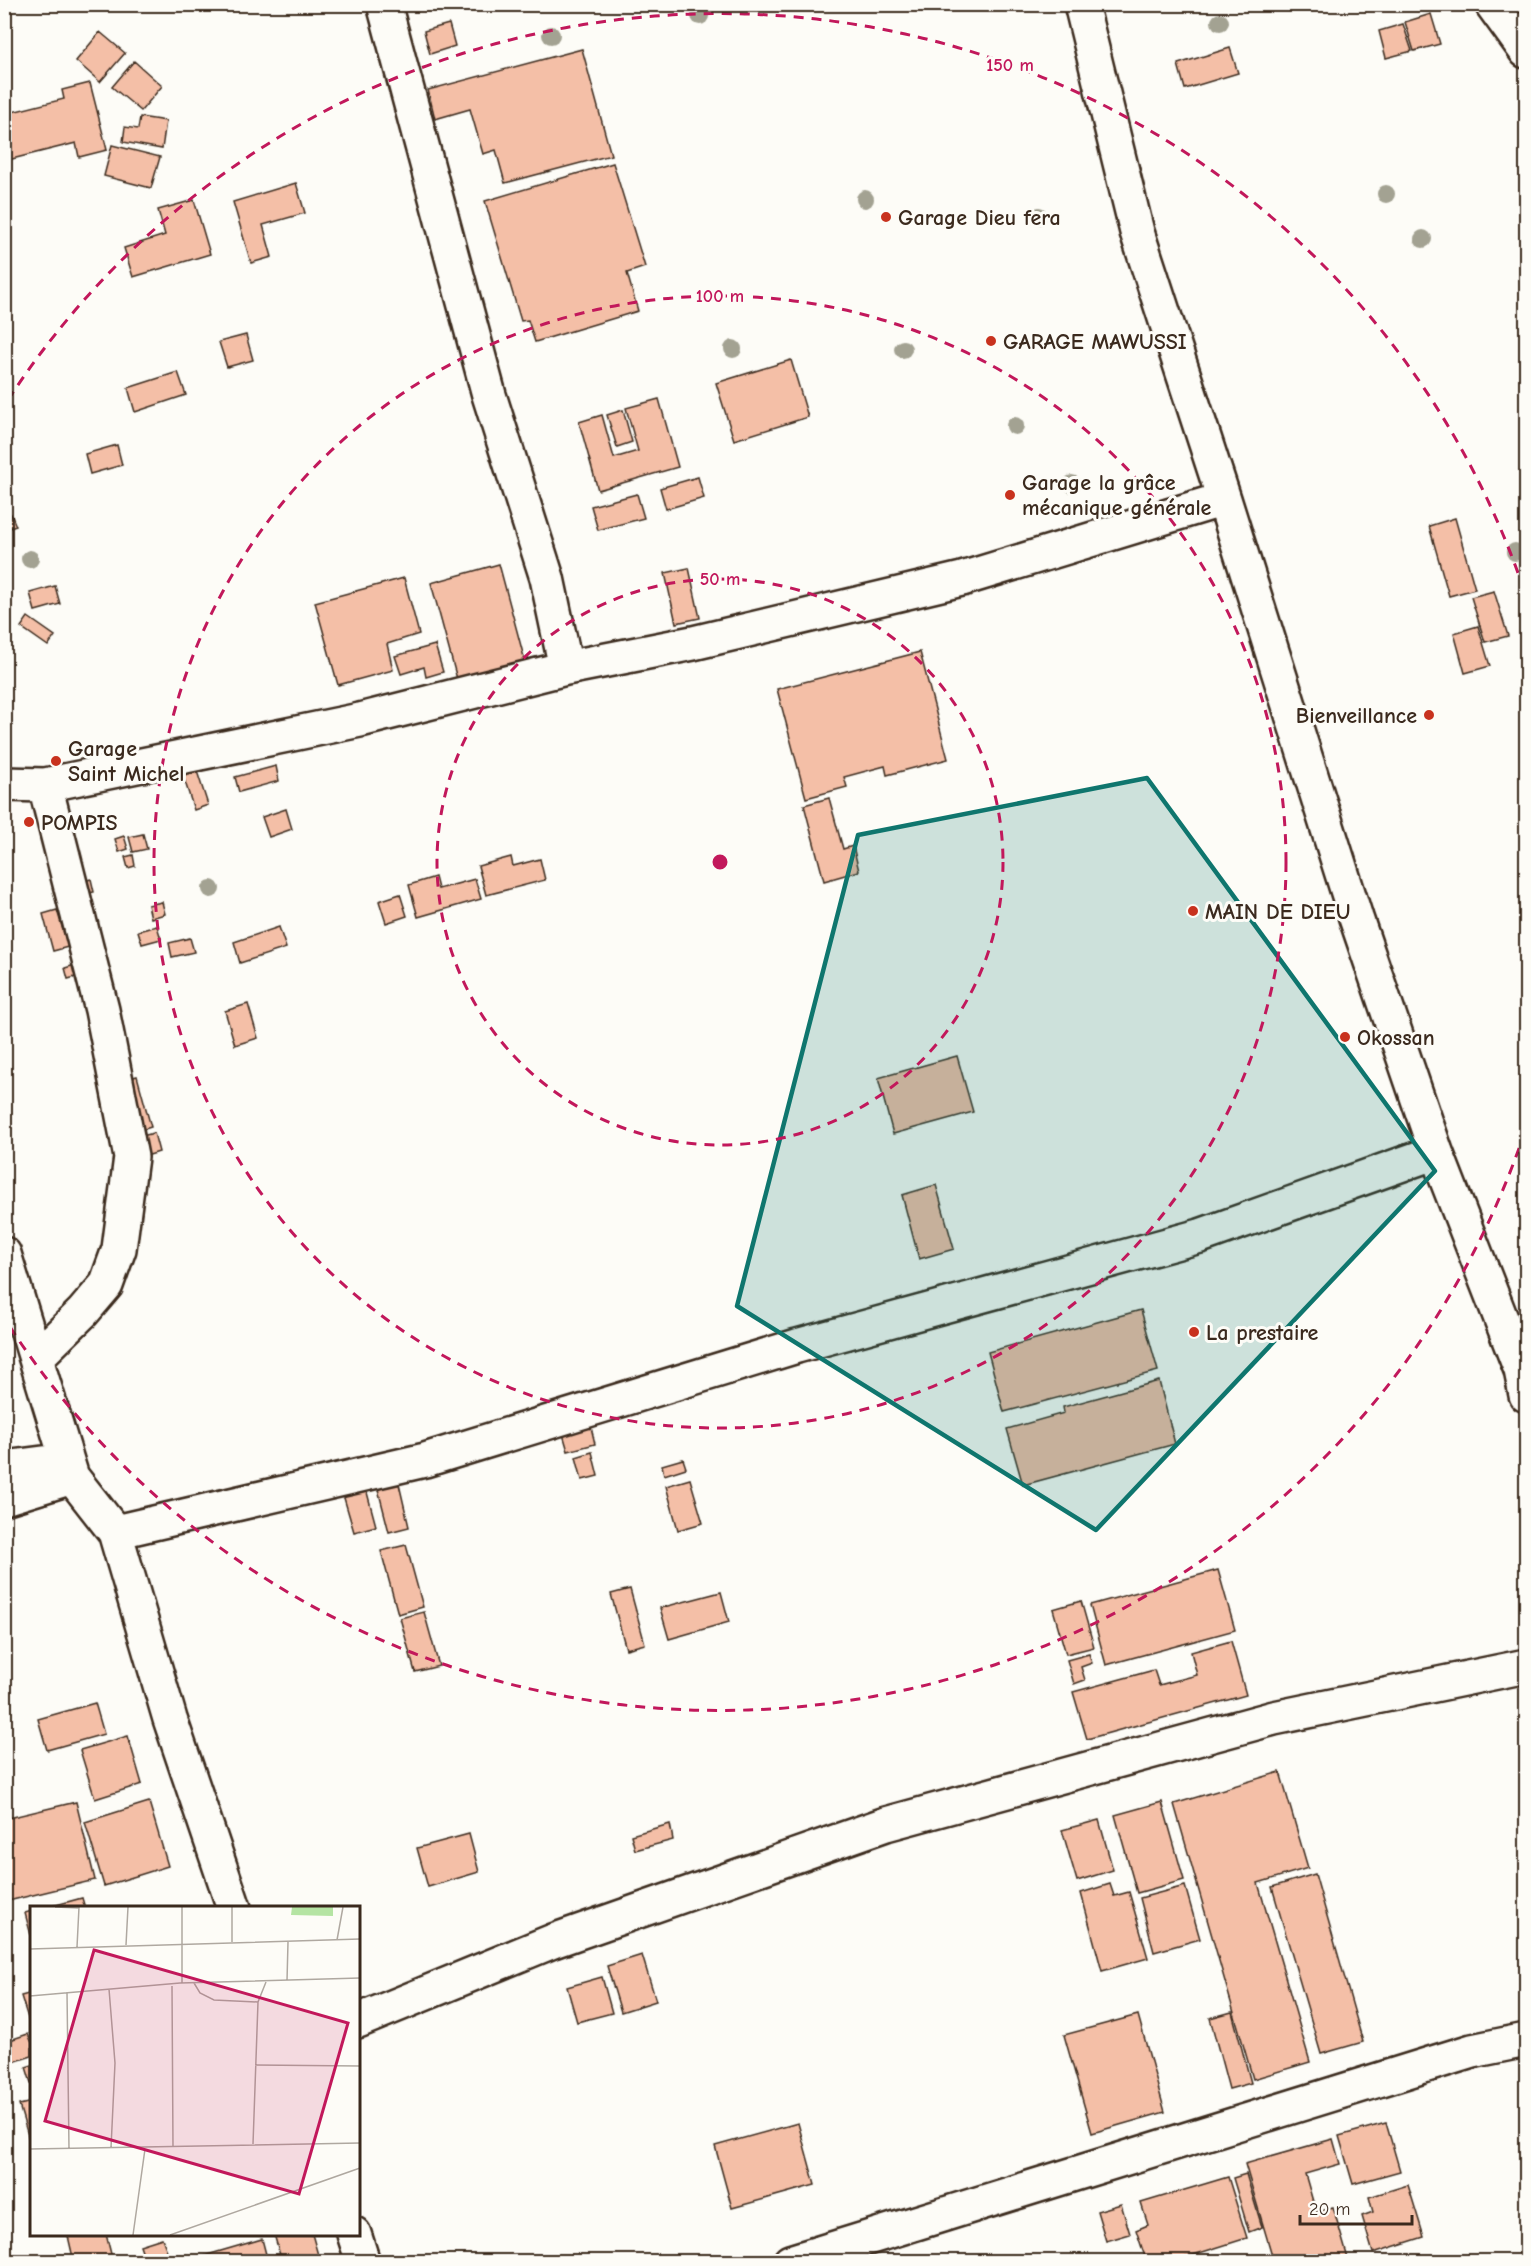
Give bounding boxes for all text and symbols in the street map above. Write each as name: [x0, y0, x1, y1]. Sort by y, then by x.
text: 150 m: [986, 55, 1034, 76]
place label: Garage Dieu fera: [898, 205, 1061, 231]
marker: Garage Dieu fera: [879, 210, 893, 224]
text: 100 m: [696, 286, 744, 307]
place label: GARAGE MAWUSSI: [1003, 329, 1187, 355]
marker: GARAGE MAWUSSI: [984, 334, 998, 348]
place label: Garage la grâce mécanique générale: [1022, 470, 1212, 521]
marker: Garage la grâce mécanique générale: [1003, 488, 1017, 502]
text: 50 m: [700, 569, 740, 590]
place label: Bienveillance: [1296, 703, 1417, 729]
marker: Bienveillance: [1422, 708, 1436, 722]
place label: Garage Saint Michel: [68, 736, 185, 787]
marker: Garage Saint Michel: [49, 754, 63, 768]
place label: POMPIS: [41, 810, 117, 836]
marker: POMPIS: [22, 815, 36, 829]
centre of rings: [710, 852, 730, 872]
place label: MAIN DE DIEU: [1205, 899, 1350, 925]
marker: MAIN DE DIEU: [1186, 904, 1200, 918]
place label: Okossan: [1357, 1025, 1435, 1051]
marker: Okossan: [1338, 1030, 1352, 1044]
place label: La prestaire: [1206, 1320, 1319, 1346]
marker: La prestaire: [1187, 1325, 1201, 1339]
inset map: [30, 1906, 360, 2236]
scale bar: [1300, 2188, 1412, 2226]
text: 20 m: [1309, 2199, 1350, 2220]

